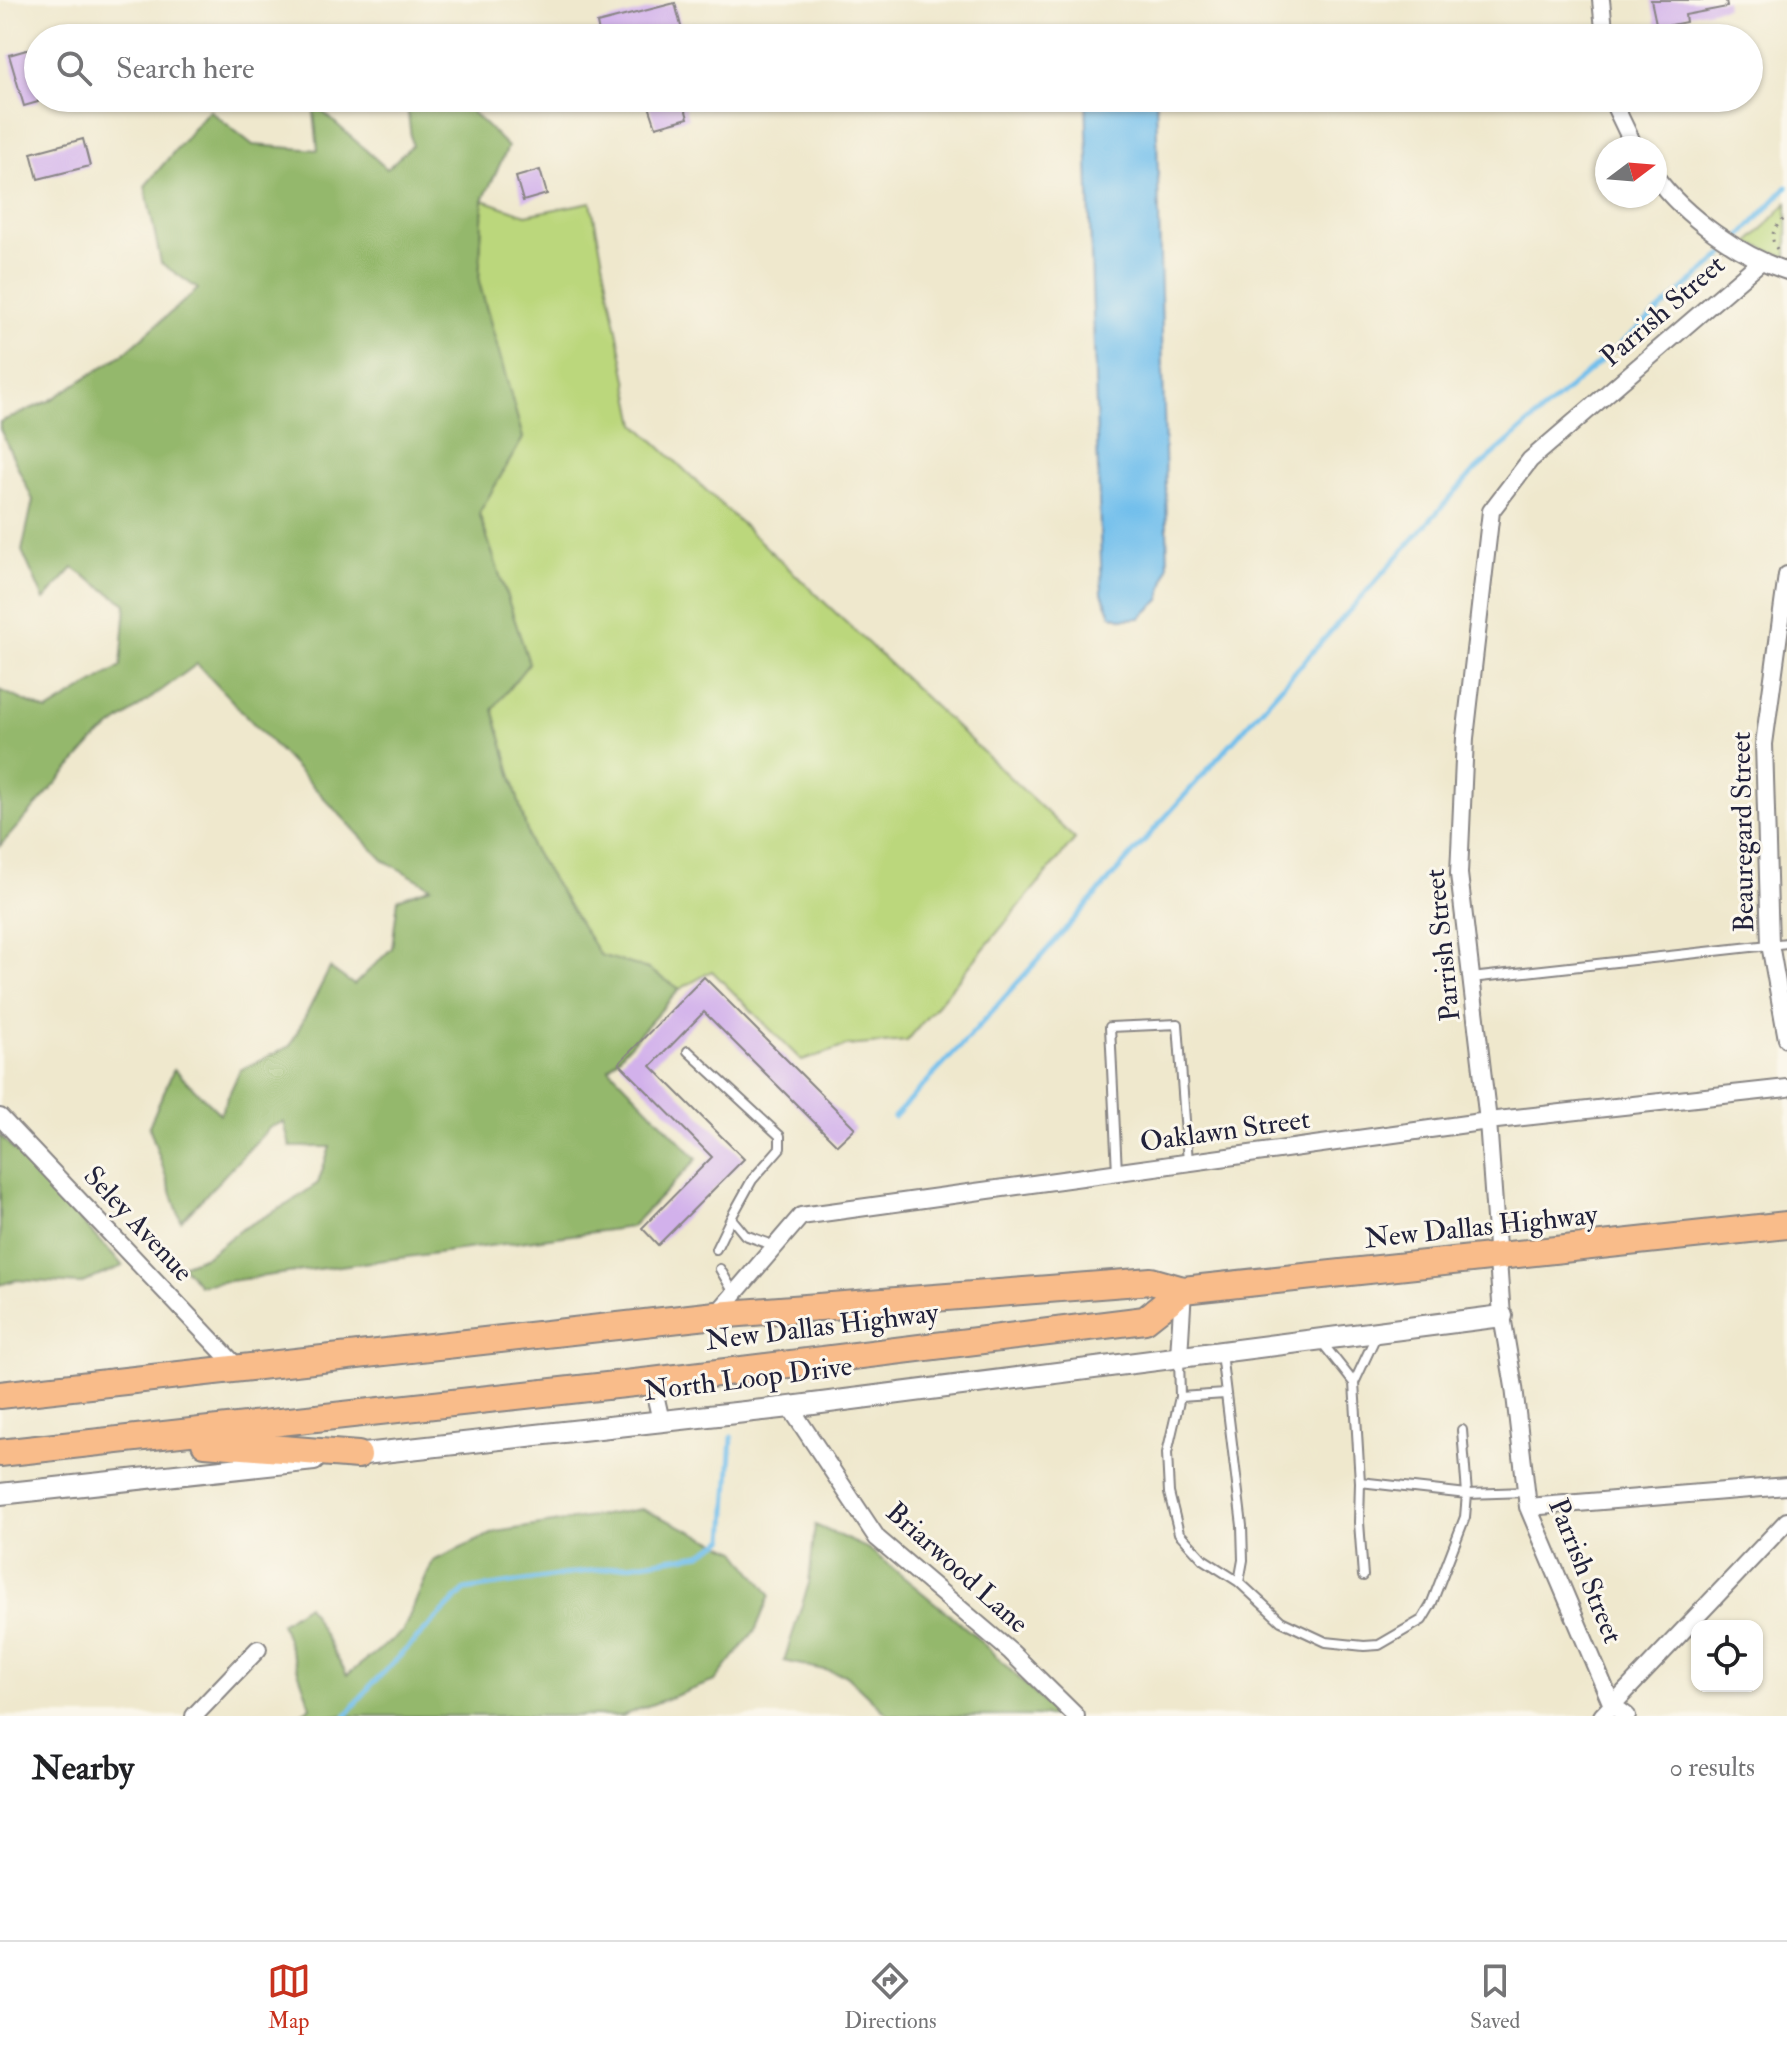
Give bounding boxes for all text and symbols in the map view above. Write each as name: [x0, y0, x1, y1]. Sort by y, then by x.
search box: [24, 24, 1763, 112]
icon: search: [52, 46, 96, 90]
text: Search here: [116, 50, 255, 87]
north arrow: [1595, 136, 1667, 208]
street label: Parrish Street: [1594, 248, 1732, 374]
street label: Beauregard Street: [1724, 731, 1762, 933]
street label: Parrish Street: [1418, 867, 1468, 1023]
street label: Oaklawn Street: [1138, 1102, 1312, 1160]
street label: Seley Avenue: [76, 1159, 201, 1289]
street label: New Dallas Highway: [1363, 1197, 1600, 1257]
street label: New Dallas Highway: [704, 1295, 941, 1359]
street label: North Loop Drive: [642, 1349, 854, 1409]
street label: Parrish Street: [1540, 1493, 1630, 1649]
street label: Briarwood Lane: [879, 1495, 1036, 1641]
map controls: [1691, 1620, 1763, 1692]
button: locate: [1691, 1620, 1763, 1692]
text: Nearby: [32, 1747, 134, 1790]
text: 0 results: [1670, 1752, 1755, 1784]
tab: Map: [267, 1959, 311, 2035]
tab: Directions: [844, 1959, 937, 2035]
tab: Saved: [1470, 1959, 1520, 2035]

